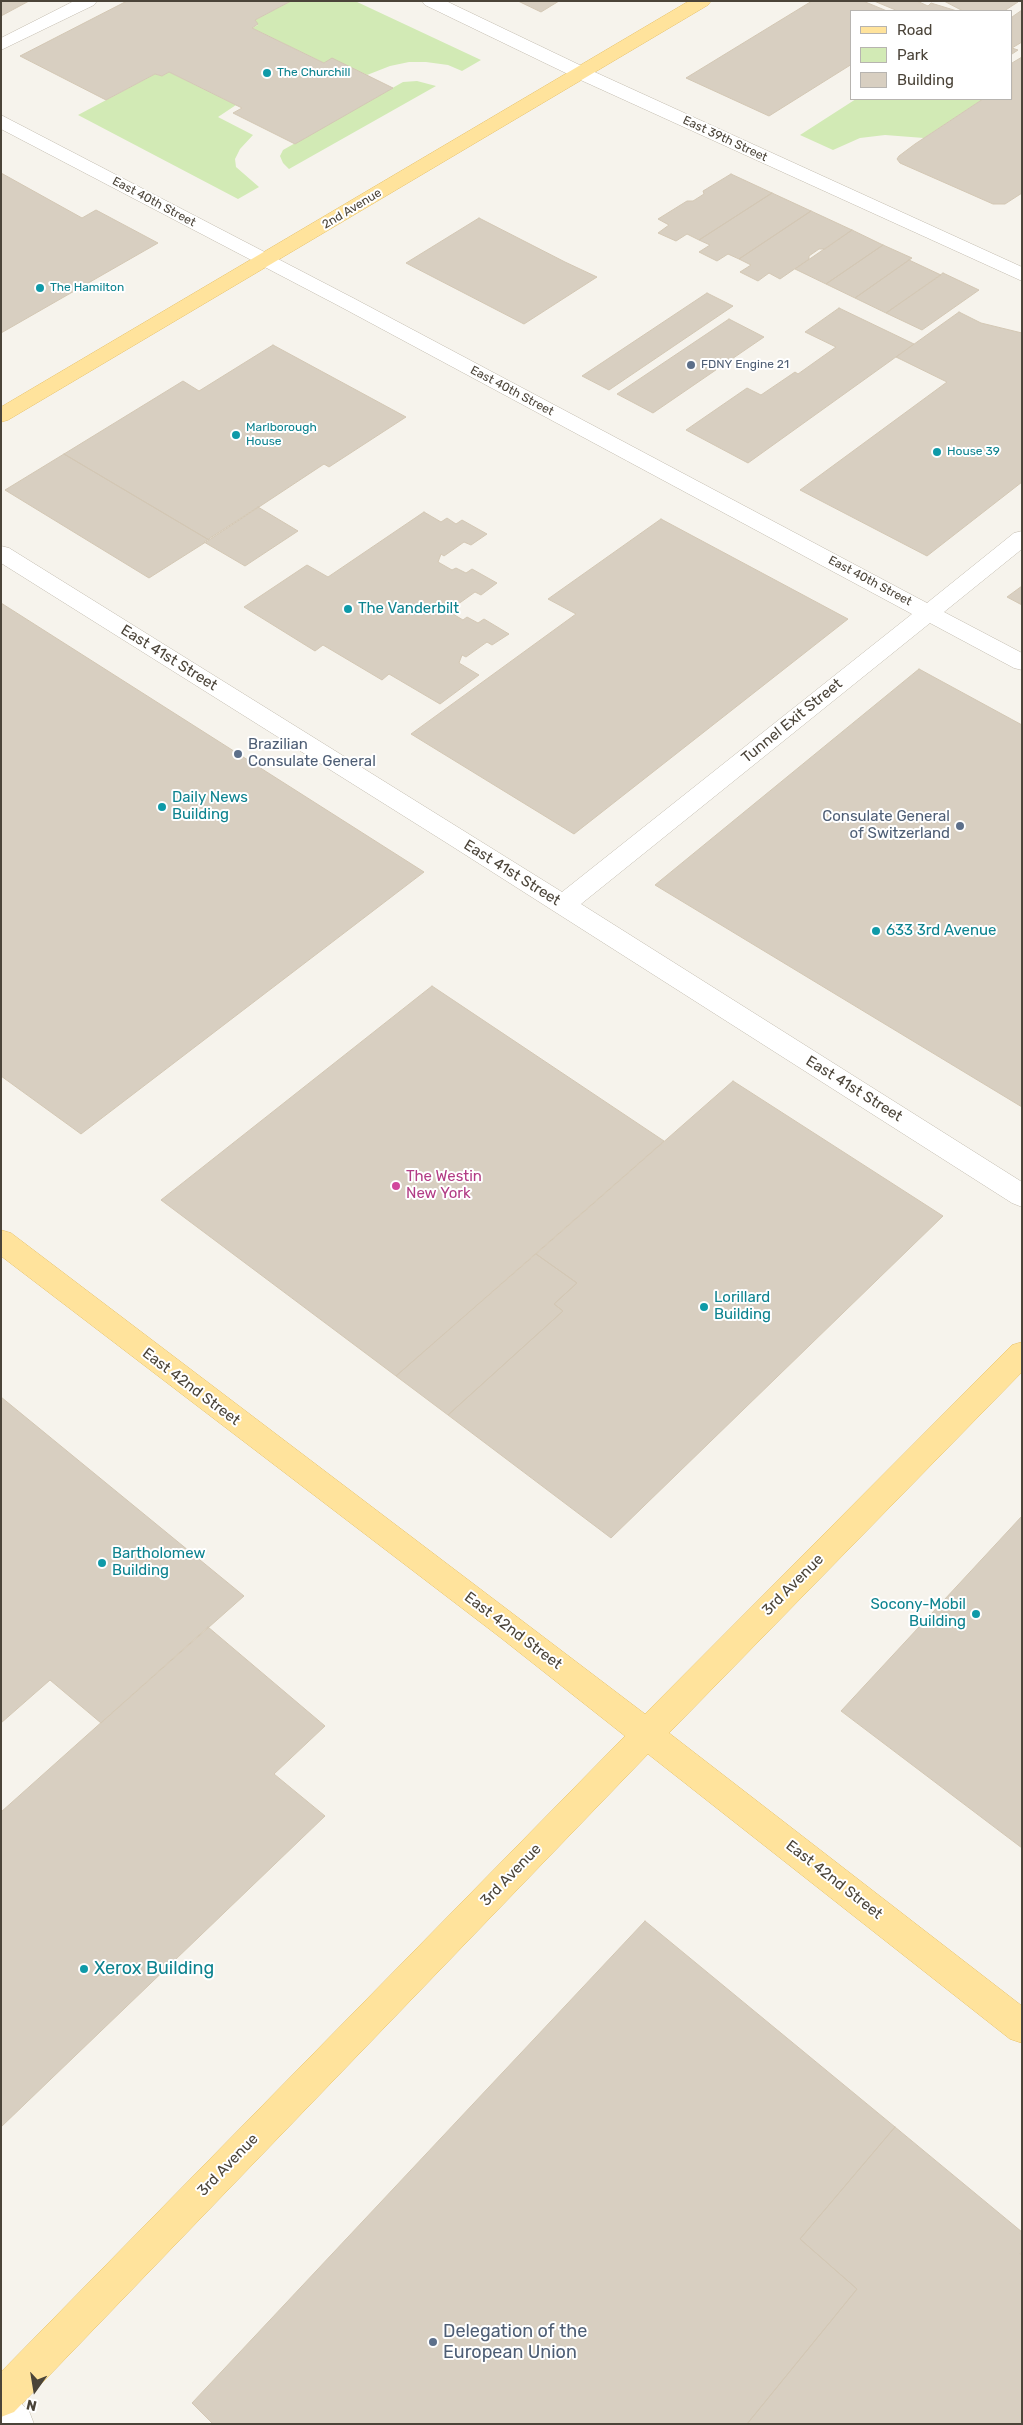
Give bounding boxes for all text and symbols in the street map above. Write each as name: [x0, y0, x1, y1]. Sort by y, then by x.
legend: [850, 10, 1013, 100]
text: Road: [897, 21, 933, 39]
text: Park: [897, 46, 928, 64]
place label: The Churchill: [277, 66, 350, 80]
marker: The Churchill: [261, 67, 273, 79]
text: Building: [897, 71, 954, 89]
street label: East 39th Street: [680, 113, 770, 165]
street label: East 40th Street: [110, 174, 198, 230]
street label: 2nd Avenue: [320, 186, 384, 232]
place label: The Hamilton: [50, 281, 124, 295]
marker: The Hamilton: [34, 282, 46, 294]
place label: FDNY Engine 21: [701, 358, 789, 372]
marker: FDNY Engine 21: [685, 359, 697, 371]
street label: East 40th Street: [468, 363, 556, 419]
place label: Marlborough House: [246, 421, 317, 449]
marker: Marlborough House: [230, 429, 242, 441]
place label: House 39: [947, 445, 1000, 459]
marker: House 39: [931, 446, 943, 458]
street label: East 40th Street: [826, 553, 914, 609]
place label: The Vanderbilt: [358, 600, 459, 618]
marker: The Vanderbilt: [342, 603, 354, 615]
street label: East 41st Street: [117, 621, 221, 695]
street label: Tunnel Exit Street: [738, 675, 846, 767]
place label: Brazilian Consulate General: [248, 736, 376, 771]
marker: Brazilian Consulate General: [232, 748, 244, 760]
place label: Daily News Building: [172, 789, 248, 824]
marker: Daily News Building: [156, 801, 168, 813]
place label: Consulate General of Switzerland: [822, 808, 950, 843]
marker: Consulate General of Switzerland: [954, 820, 966, 832]
street label: East 41st Street: [460, 836, 564, 910]
place label: 633 3rd Avenue: [886, 922, 996, 940]
marker: 633 3rd Avenue: [870, 925, 882, 937]
street label: East 41st Street: [802, 1052, 906, 1126]
place label: The Westin New York: [406, 1168, 482, 1203]
marker: The Westin New York: [390, 1180, 402, 1192]
place label: Lorillard Building: [714, 1289, 771, 1324]
marker: Lorillard Building: [698, 1301, 710, 1313]
street label: East 42nd Street: [139, 1344, 243, 1430]
place label: Bartholomew Building: [112, 1545, 205, 1580]
street label: 3rd Avenue: [758, 1550, 828, 1620]
marker: Bartholomew Building: [96, 1557, 108, 1569]
street label: East 42nd Street: [461, 1588, 565, 1674]
place label: Socony-Mobil Building: [871, 1596, 966, 1631]
marker: Socony-Mobil Building: [970, 1608, 982, 1620]
street label: East 42nd Street: [782, 1837, 886, 1923]
street label: 3rd Avenue: [477, 1840, 545, 1910]
place label: Xerox Building: [94, 1958, 214, 1980]
marker: Xerox Building: [78, 1963, 90, 1975]
street label: 3rd Avenue: [194, 2130, 262, 2200]
place label: Delegation of the European Union: [443, 2321, 587, 2364]
marker: Delegation of the European Union: [427, 2336, 439, 2348]
north arrow: [10, 2365, 60, 2415]
text: N: [25, 2396, 38, 2415]

